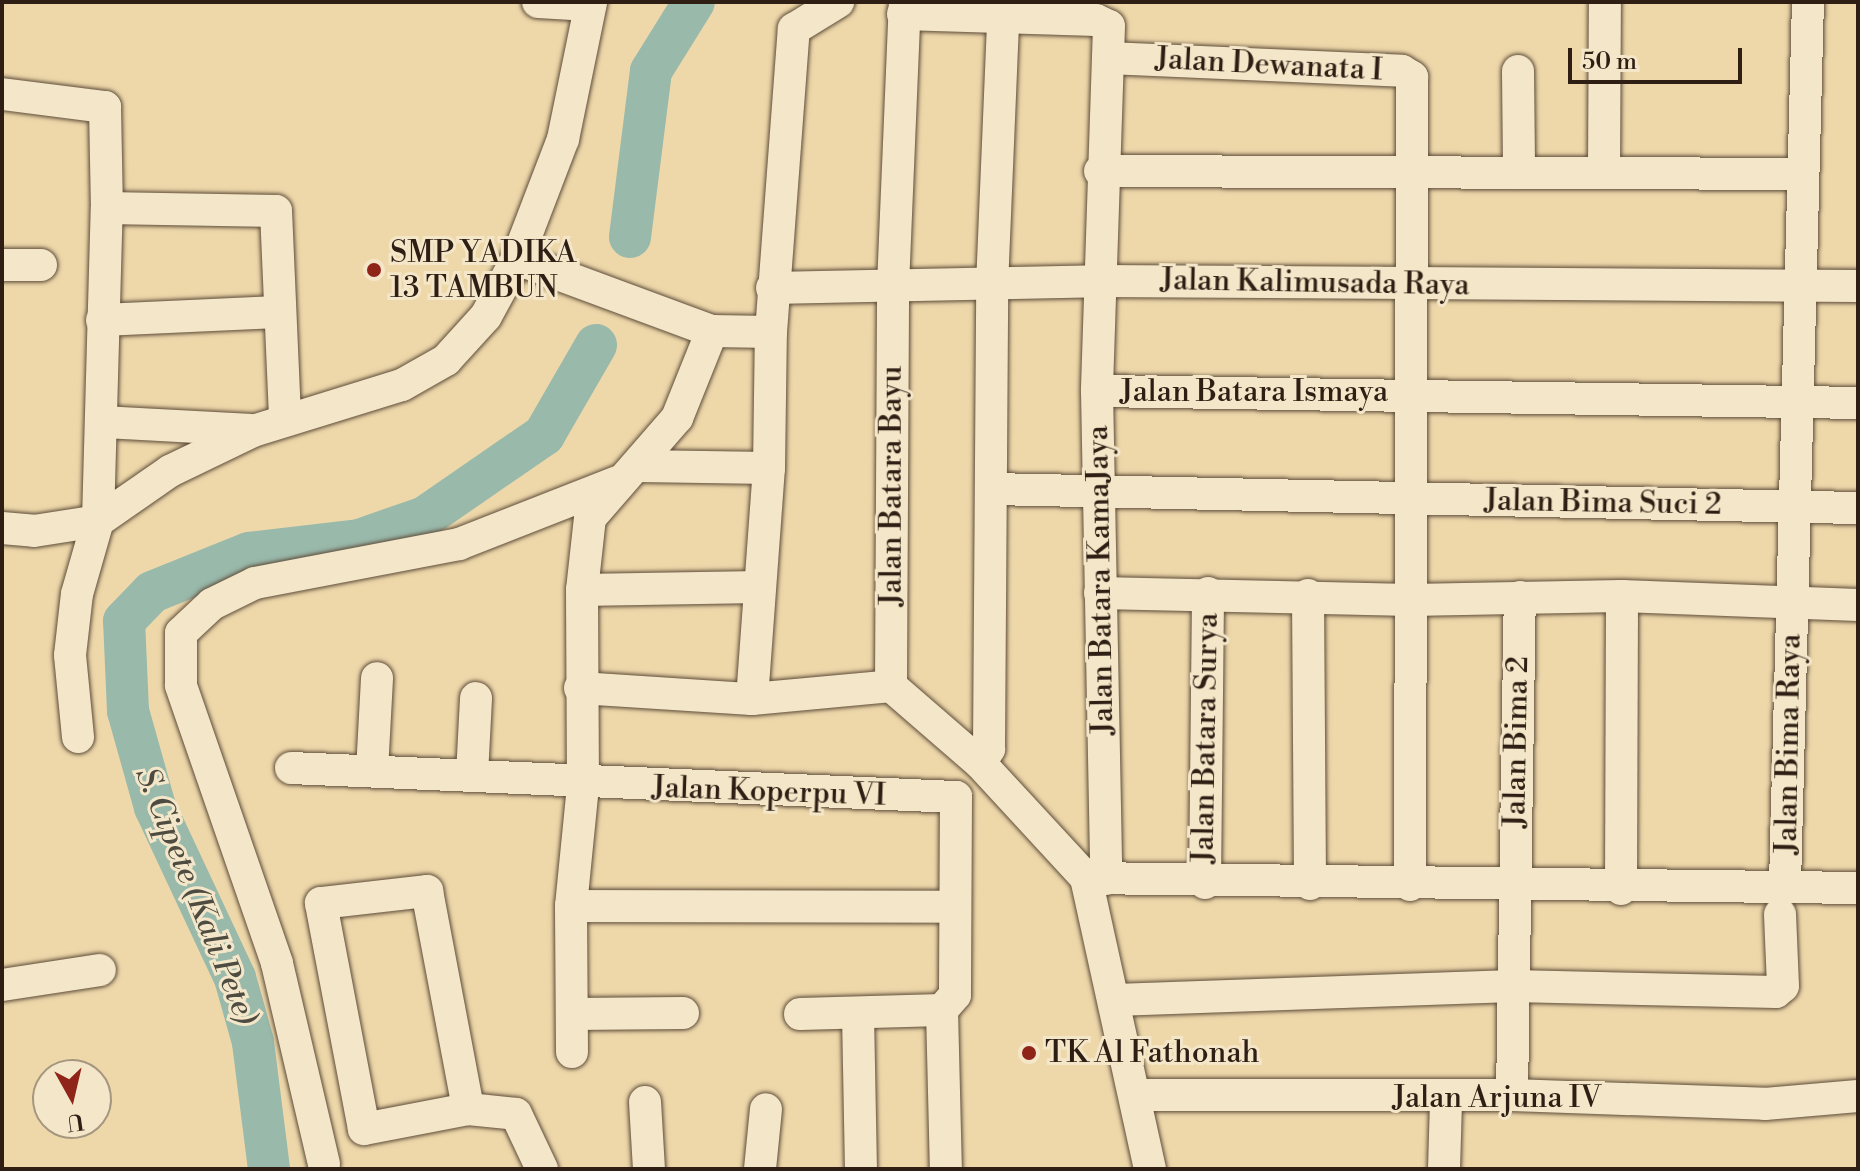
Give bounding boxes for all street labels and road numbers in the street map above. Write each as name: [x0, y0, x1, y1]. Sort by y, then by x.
street label: Jalan Dewanata I: [1155, 41, 1383, 89]
street label: Jalan Kalimusada Raya: [1160, 262, 1470, 304]
street label: Jalan Batara Bayu: [874, 366, 910, 606]
street label: Jalan Batara Ismaya: [1120, 374, 1388, 410]
street label: Jalan Batara KamaJaya: [1080, 425, 1122, 735]
street label: Jalan Bima Suci 2: [1484, 483, 1722, 523]
street label: Jalan Batara Surya: [1186, 612, 1226, 864]
street label: Jalan Bima Raya: [1769, 633, 1809, 855]
street label: Jalan Bima 2: [1498, 656, 1536, 828]
street label: Jalan Koperpu VI: [651, 770, 887, 814]
street label: Jalan Arjuna IV: [1392, 1080, 1602, 1116]

